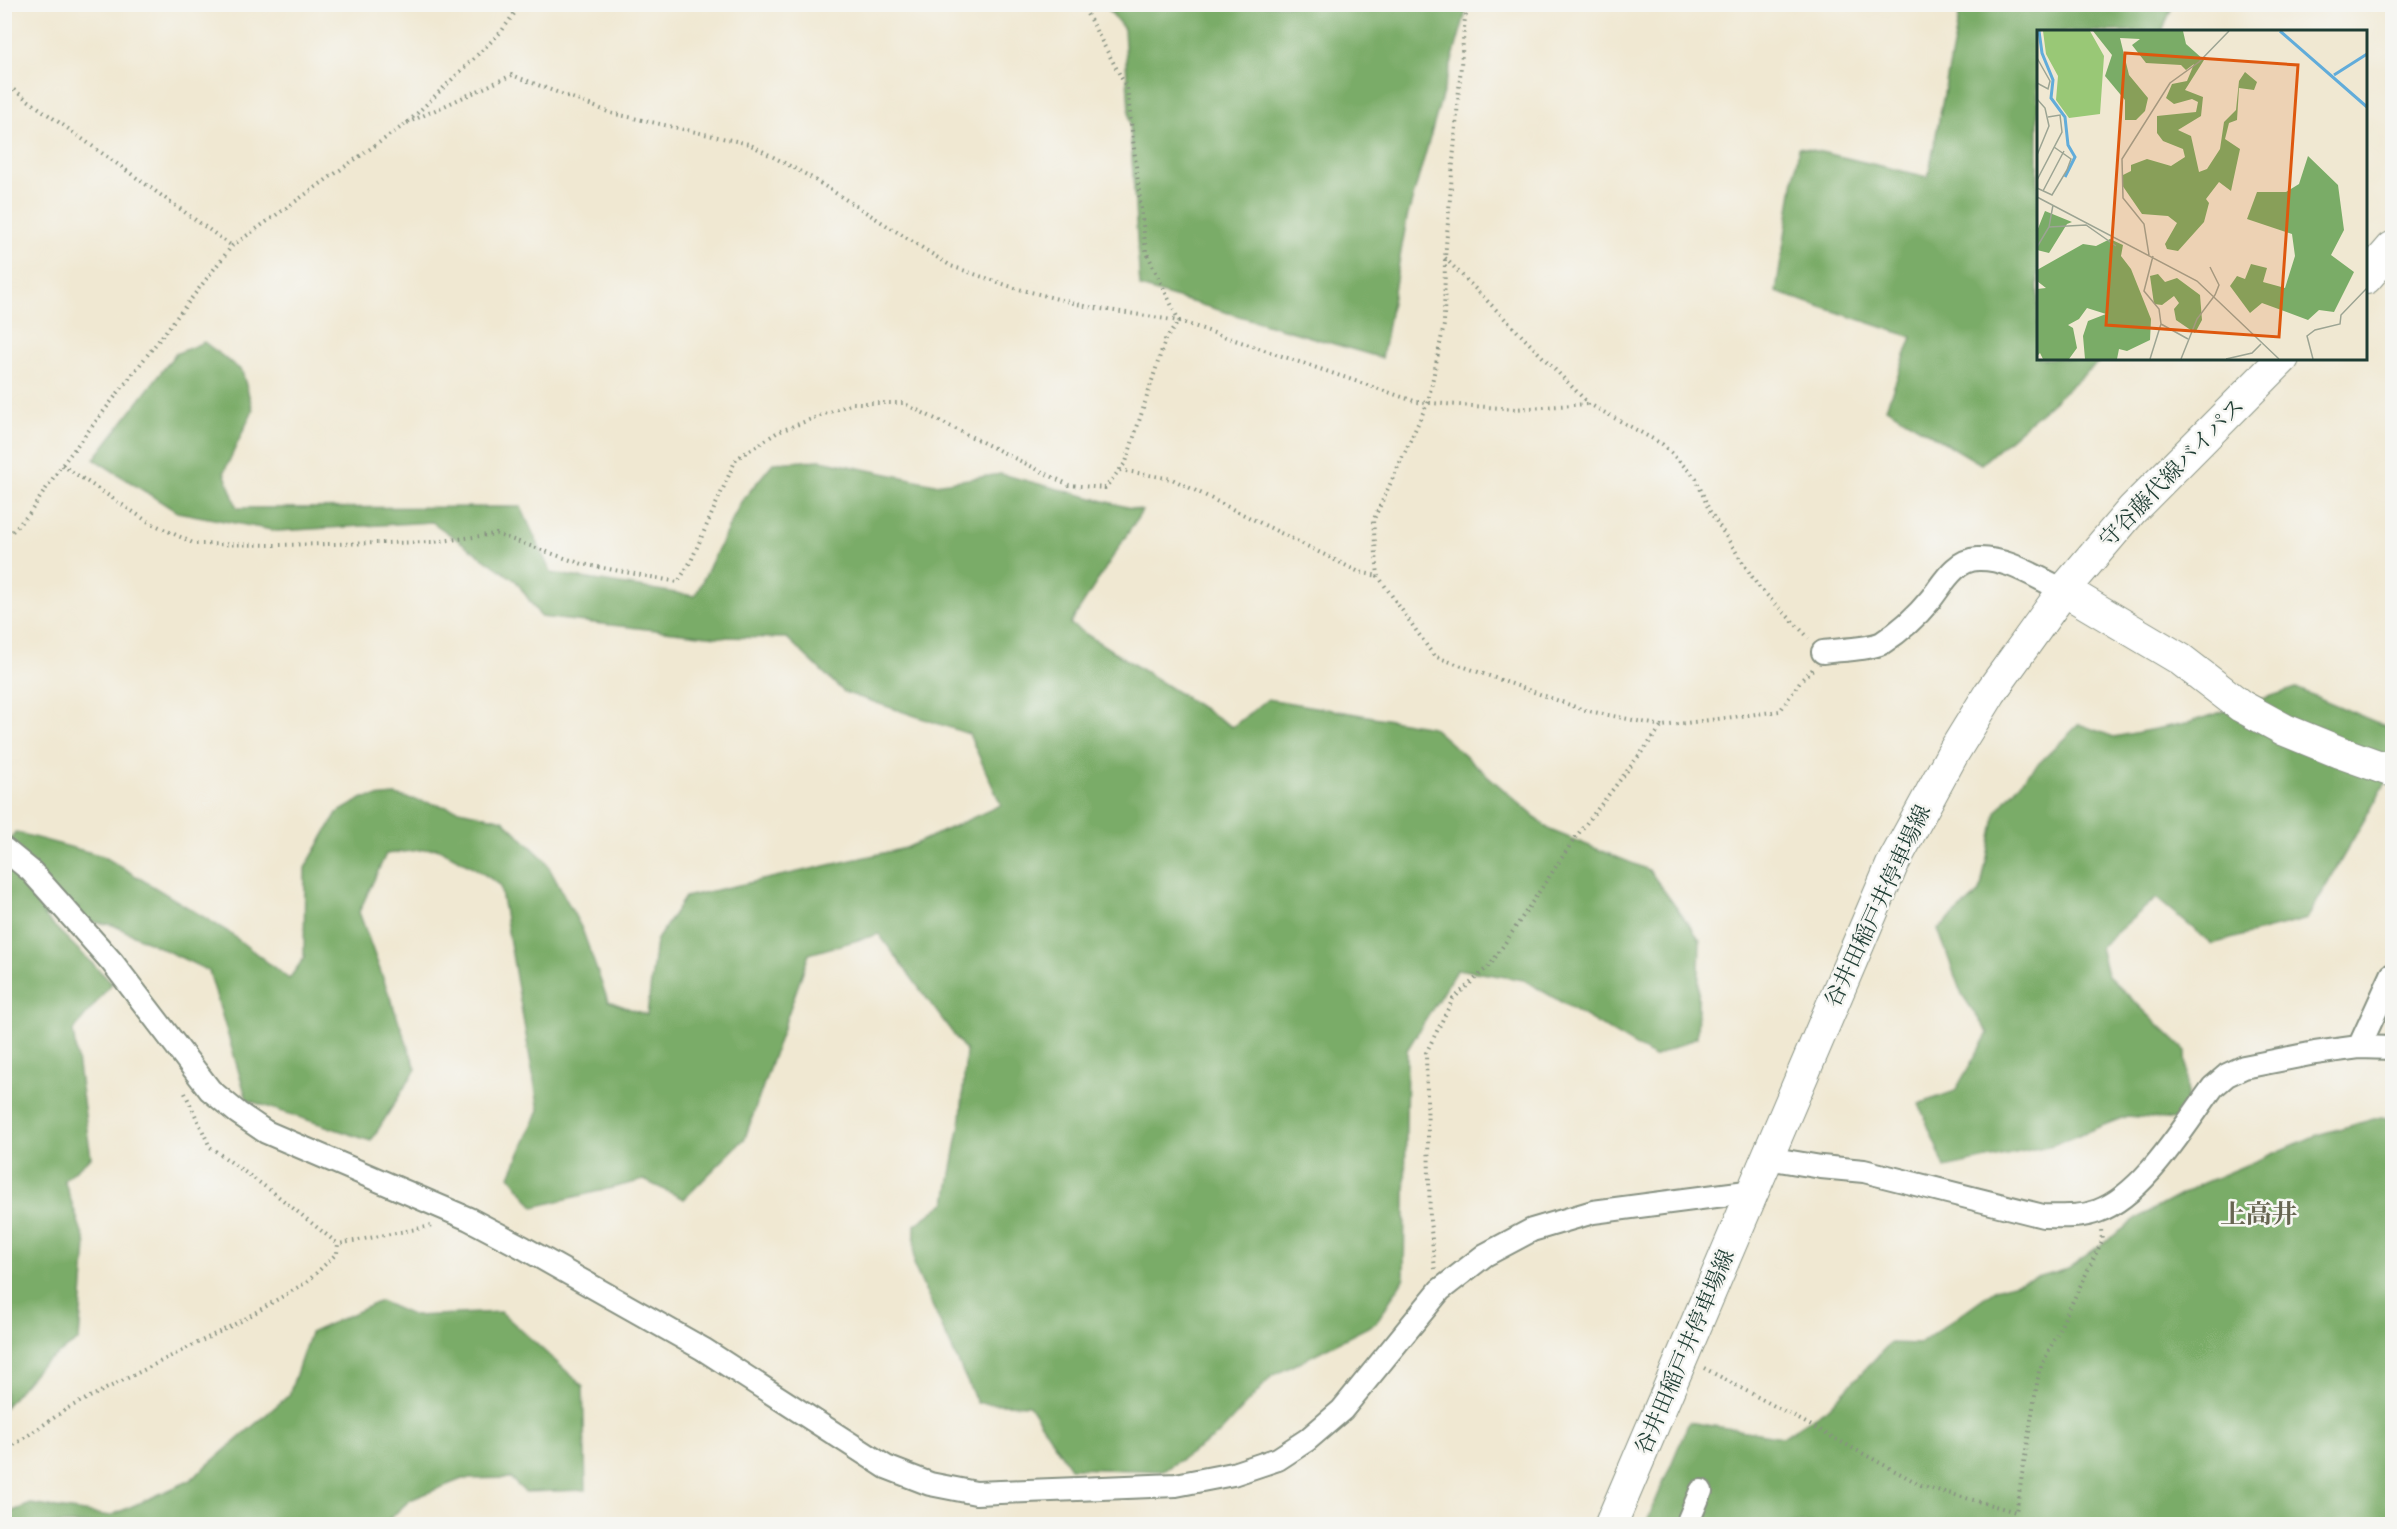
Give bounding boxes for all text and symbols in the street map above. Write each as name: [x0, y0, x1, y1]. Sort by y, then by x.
inset map: [2037, 30, 2367, 360]
street label: 守谷藤代線バイパス: [2093, 392, 2251, 554]
street label: 谷井田稲戸井停車場線: [1819, 800, 1937, 1012]
district label: 上高井: [2220, 1199, 2298, 1231]
street label: 谷井田稲戸井停車場線: [1629, 1245, 1741, 1459]

